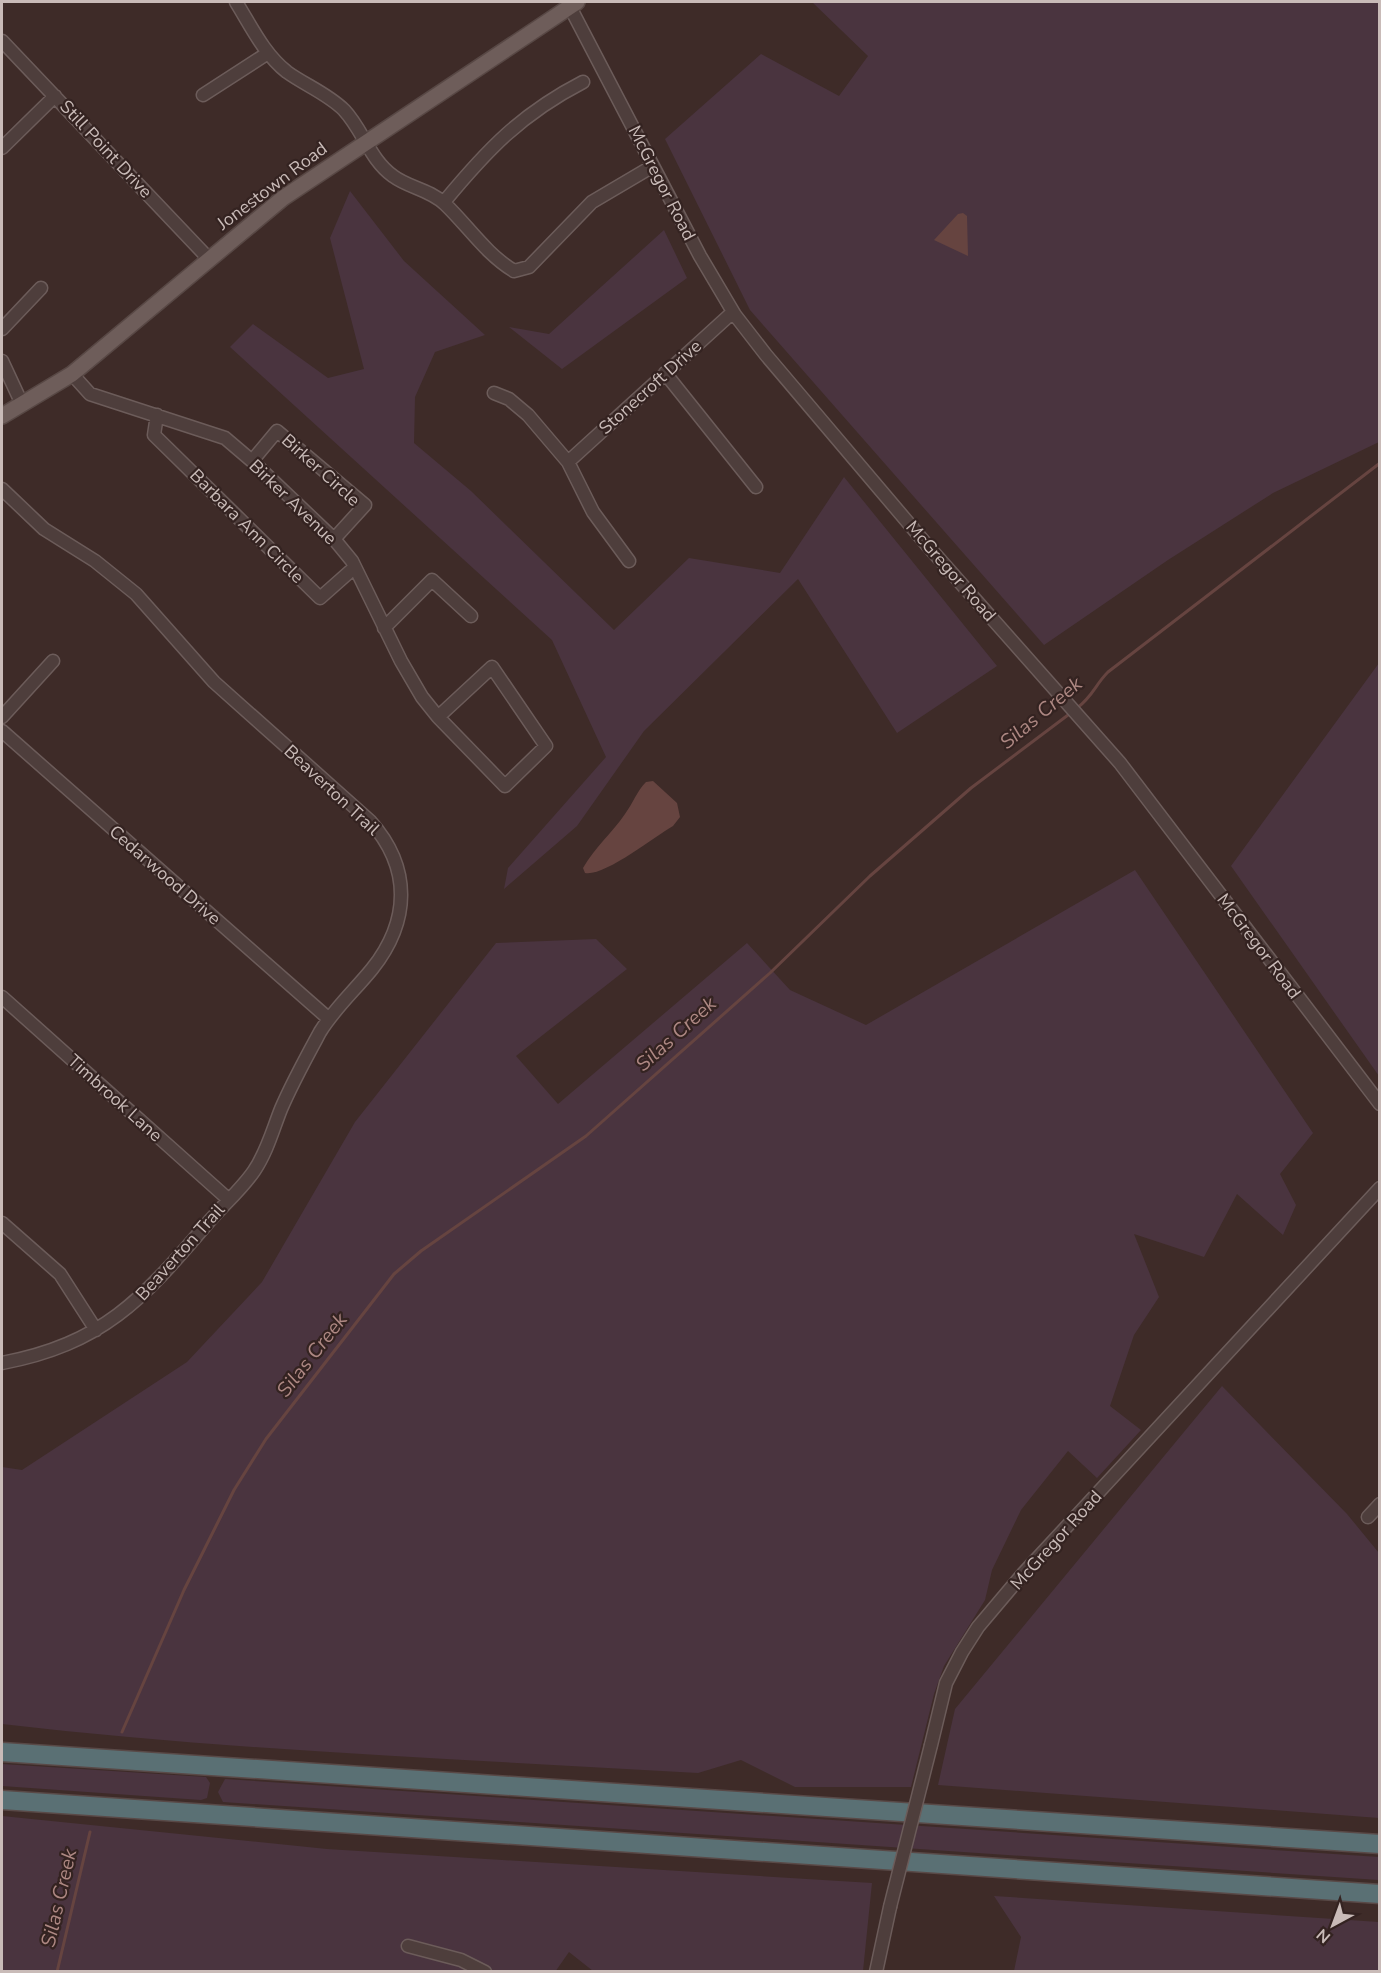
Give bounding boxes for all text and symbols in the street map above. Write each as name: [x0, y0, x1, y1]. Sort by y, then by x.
street label: Still Point Drive: [54, 95, 158, 203]
street label: McGregor Road: [623, 121, 701, 245]
street label: Jonestown Road: [211, 137, 332, 236]
street label: Stonecroft Drive: [593, 334, 707, 440]
street label: Birker Circle: [277, 428, 365, 512]
street label: Birker Avenue: [244, 454, 342, 550]
street label: Barbara Ann Circle: [185, 464, 309, 588]
street label: McGregor Road: [901, 516, 1001, 626]
water label: Silas Creek: [994, 670, 1089, 755]
street label: Beaverton Trail: [279, 739, 386, 841]
street label: Cedarwood Drive: [104, 820, 226, 930]
street label: McGregor Road: [1211, 888, 1307, 1004]
water label: Silas Creek: [630, 990, 723, 1077]
street label: Timbrook Lane: [62, 1049, 168, 1147]
street label: Beaverton Trail: [130, 1198, 230, 1306]
water label: Silas Creek: [271, 1307, 354, 1403]
street label: McGregor Road: [1005, 1485, 1107, 1595]
water label: Silas Creek: [35, 1845, 84, 1950]
north arrow: [1303, 1895, 1363, 1955]
text: N: [1312, 1923, 1336, 1948]

